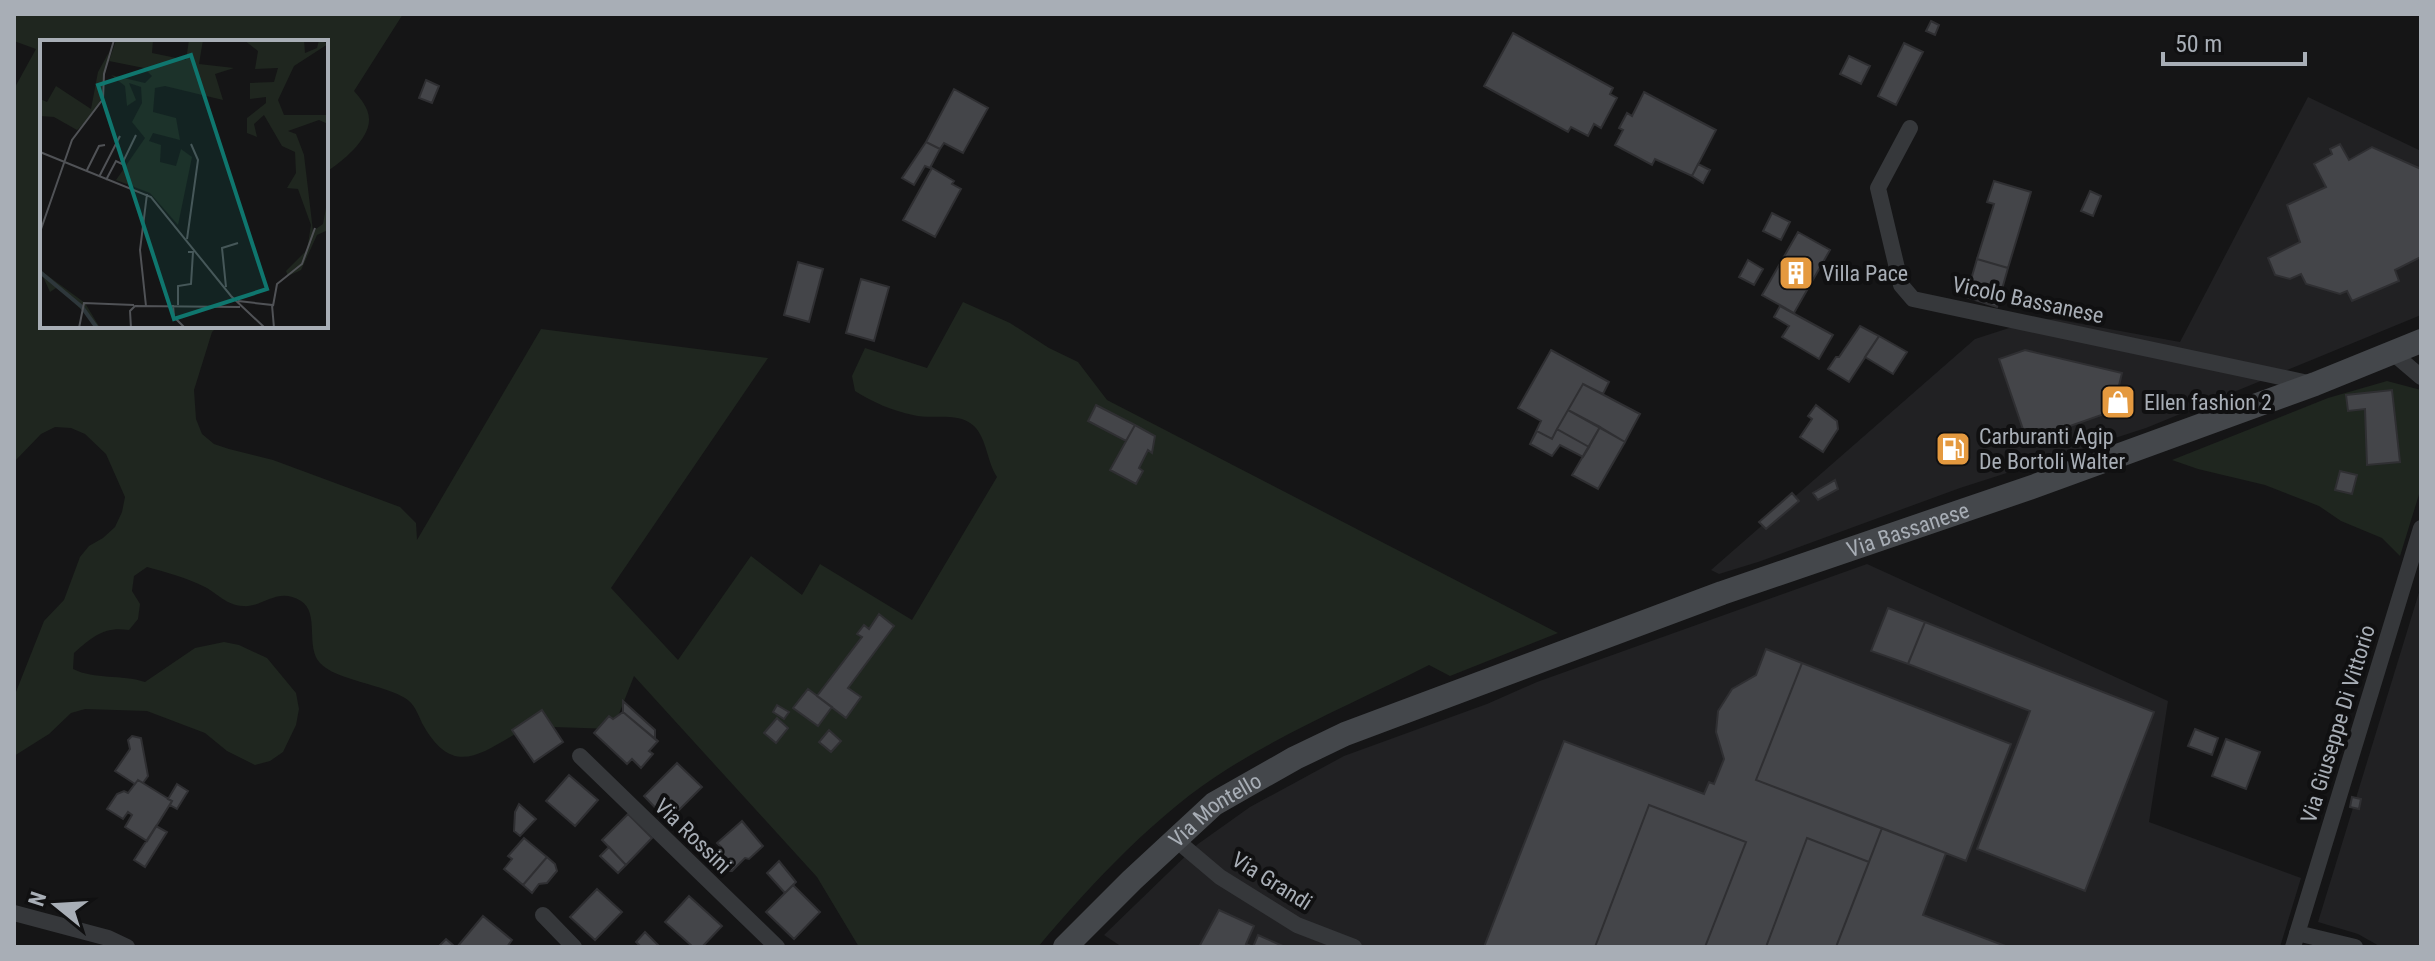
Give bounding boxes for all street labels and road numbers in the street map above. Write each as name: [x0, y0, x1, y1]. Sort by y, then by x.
street label: Vicolo Bassanese: [1950, 272, 2106, 328]
street label: Via Bassanese: [1843, 497, 1972, 562]
street label: Via Giuseppe Di Vittorio: [2296, 622, 2380, 826]
street label: Via Montello: [1164, 767, 1265, 852]
street label: Via Rossini: [650, 793, 736, 879]
street label: Via Grandi: [1227, 847, 1317, 915]

